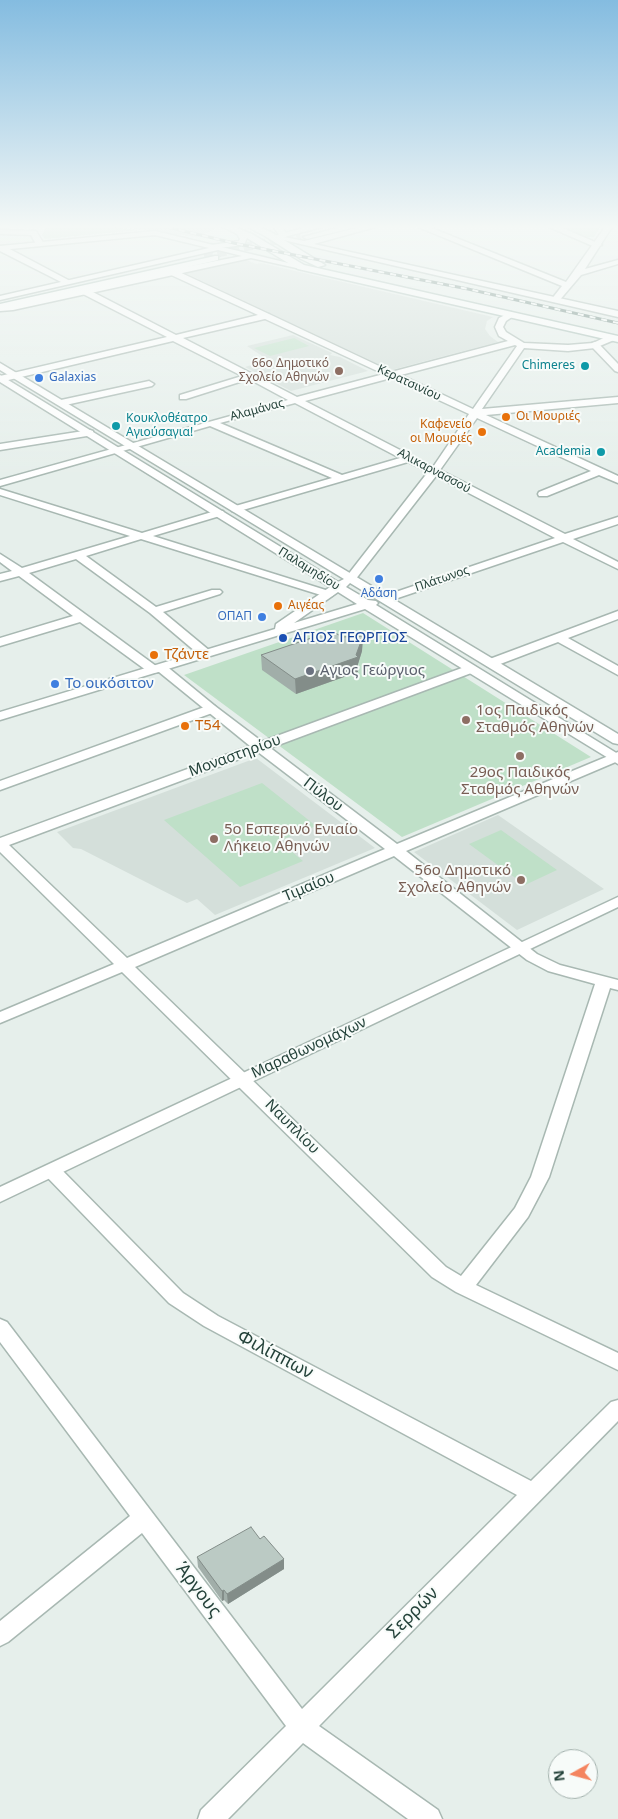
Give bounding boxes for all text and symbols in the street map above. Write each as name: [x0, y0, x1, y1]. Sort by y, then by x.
place label: 66ο Δημοτικό Σχολείο Αθηνών: [239, 357, 329, 385]
place label: Chimeres: [522, 359, 575, 373]
marker: Chimeres: [579, 360, 591, 372]
street label: Κερατσινίου: [375, 362, 443, 404]
marker: 66ο Δημοτικό Σχολείο Αθηνών: [333, 365, 345, 377]
place label: Galaxias: [49, 371, 96, 385]
marker: Galaxias: [33, 372, 45, 384]
street label: Αλαμάνας: [228, 396, 286, 424]
place label: Οι Μουριές: [516, 410, 580, 424]
marker: Οι Μουριές: [500, 411, 512, 423]
place label: Κουκλοθέατρο Αγιούσαγια!: [126, 412, 208, 440]
place label: Καφενείο οι Μουριές: [410, 418, 472, 446]
marker: Κουκλοθέατρο Αγιούσαγια!: [110, 420, 122, 432]
marker: Καφενείο οι Μουριές: [476, 426, 488, 438]
place label: Academia: [536, 445, 591, 459]
street label: Αλικαρνασσού: [395, 446, 473, 496]
marker: Academia: [595, 446, 607, 458]
street label: Παλαμηδίου: [276, 544, 342, 594]
street label: Πλάτωνος: [413, 563, 471, 595]
marker: Αδάση: [373, 573, 385, 585]
place label: Αδάση: [361, 587, 397, 601]
place label: Αιγέας: [288, 599, 324, 613]
marker: Αιγέας: [272, 600, 284, 612]
place label: ΟΠΑΠ: [217, 610, 252, 624]
marker: ΟΠΑΠ: [256, 611, 268, 623]
place label: ΑΓΙΟΣ ΓΕΩΡΓΙΟΣ: [293, 629, 408, 647]
marker: ΑΓΙΟΣ ΓΕΩΡΓΙΟΣ: [277, 632, 289, 644]
place label: Τζάντε: [164, 646, 209, 664]
marker: Τζάντε: [148, 649, 160, 661]
place label: Αγιος Γεώργιος: [320, 662, 425, 680]
marker: Αγιος Γεώργιος: [304, 665, 316, 677]
place label: Το οικόσιτον: [65, 675, 154, 693]
marker: Το οικόσιτον: [49, 678, 61, 690]
place label: 1ος Παιδικός Σταθμός Αθηνών: [476, 702, 594, 737]
marker: 1ος Παιδικός Σταθμός Αθηνών: [460, 714, 472, 726]
place label: T54: [195, 717, 220, 735]
marker: T54: [179, 720, 191, 732]
street label: Μοναστηρίου: [187, 731, 283, 781]
marker: 29ος Παιδικός Σταθμός Αθηνών: [514, 750, 526, 762]
place label: 29ος Παιδικός Σταθμός Αθηνών: [461, 764, 579, 799]
street label: Πύλου: [300, 774, 346, 816]
place label: 5ο Εσπερινό Ενιαίο Λήκειο Αθηνών: [224, 821, 358, 856]
marker: 5ο Εσπερινό Ενιαίο Λήκειο Αθηνών: [208, 833, 220, 845]
place label: 56ο Δημοτικό Σχολείο Αθηνών: [398, 862, 511, 897]
street label: Τιμαίου: [281, 868, 337, 906]
marker: 56ο Δημοτικό Σχολείο Αθηνών: [515, 874, 527, 886]
street label: Μαραθωνομάχων: [249, 1013, 369, 1083]
street label: Ναυπλίου: [261, 1096, 323, 1158]
street label: Φιλίππων: [233, 1326, 317, 1384]
street label: Άργους: [171, 1558, 225, 1622]
street label: Σερρών: [383, 1583, 443, 1643]
north arrow: [548, 1749, 598, 1799]
text: N: [548, 1769, 569, 1783]

